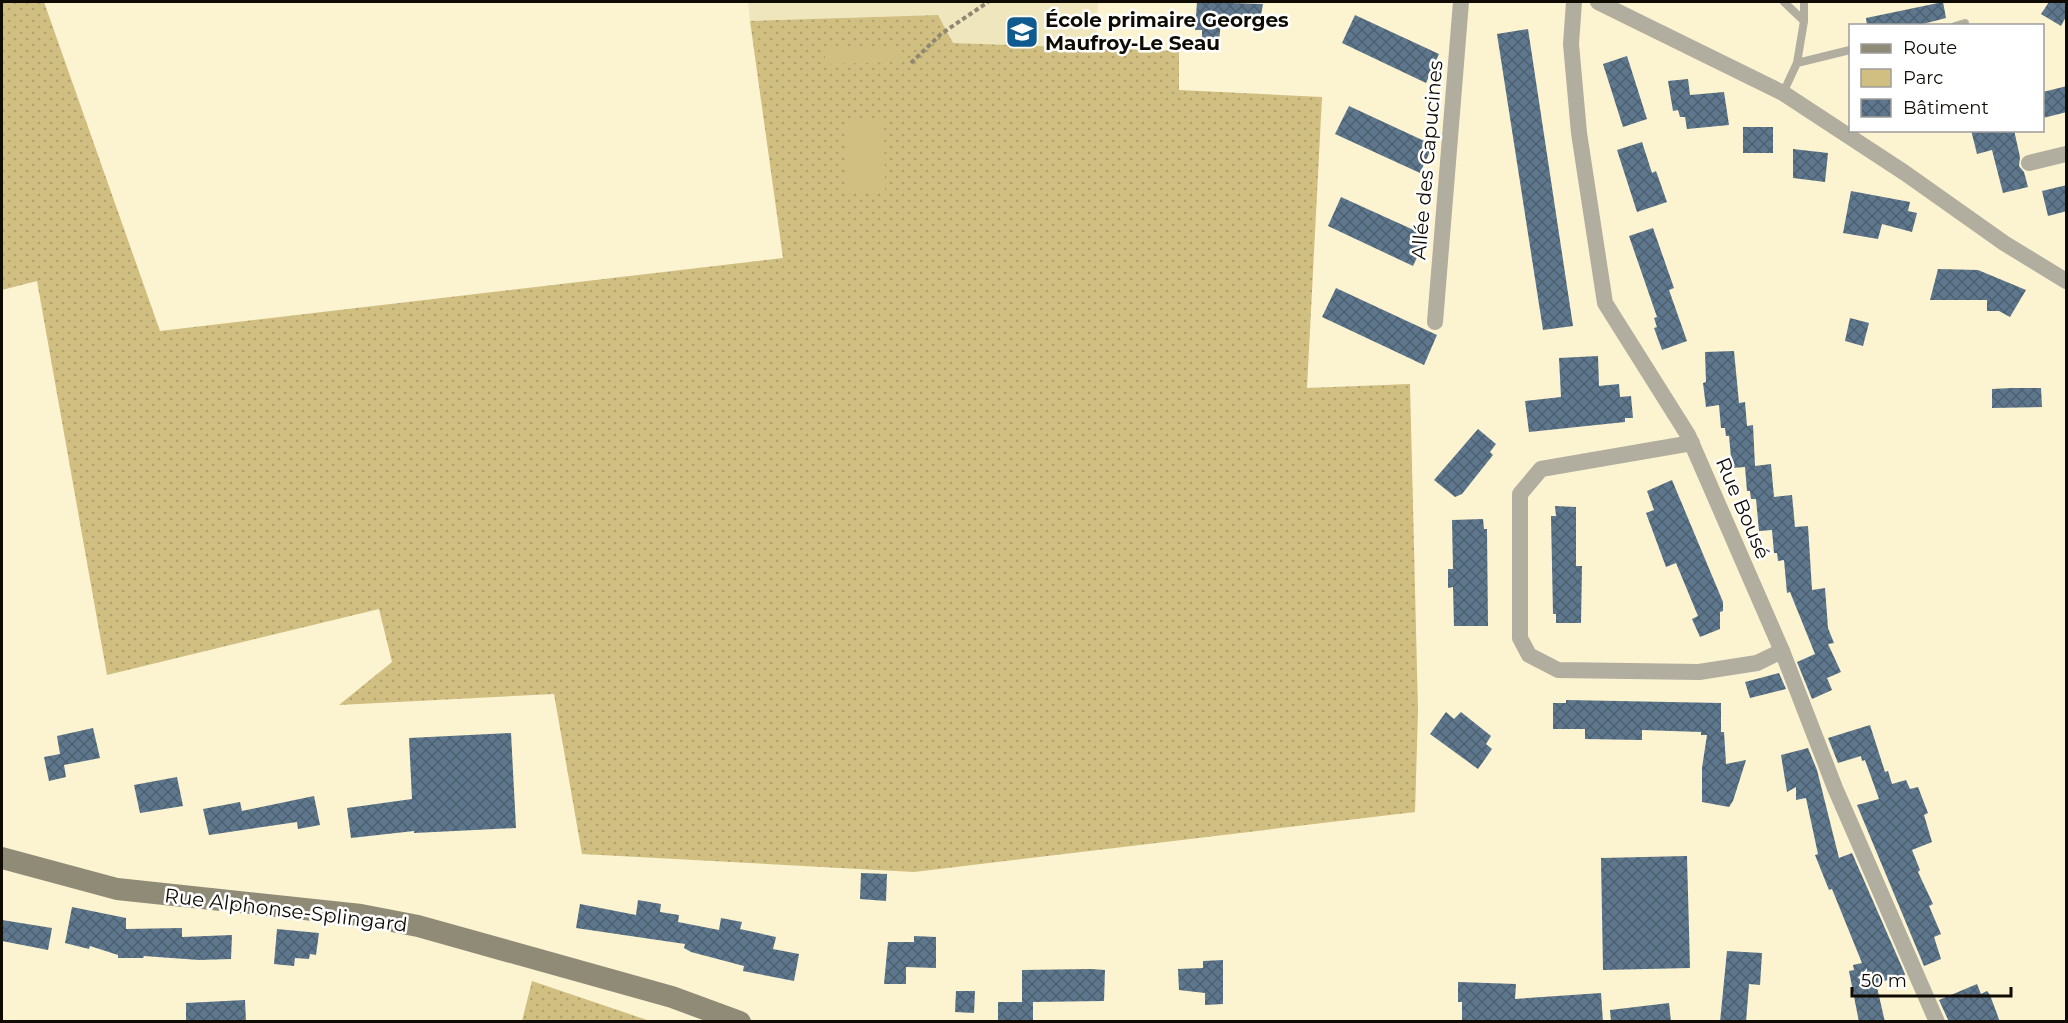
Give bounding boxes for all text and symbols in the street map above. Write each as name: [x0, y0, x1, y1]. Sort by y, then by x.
place label: École primaire Georges Maufroy-Le Seau: [1045, 8, 1289, 55]
school or university icon: École primaire Georges Maufroy-Le Seau: [1004, 14, 1040, 50]
legend: [1849, 24, 2044, 132]
text: Route: [1903, 37, 1957, 59]
street label: Allée des Capucines: [1406, 59, 1448, 261]
text: Parc: [1903, 67, 1943, 89]
text: Bâtiment: [1903, 97, 1989, 119]
street label: Rue Bousé: [1711, 454, 1775, 562]
street label: Rue Alphonse-Splingard: [163, 883, 409, 937]
scale bar: [1852, 960, 2011, 998]
text: 50 m: [1861, 970, 1907, 992]

